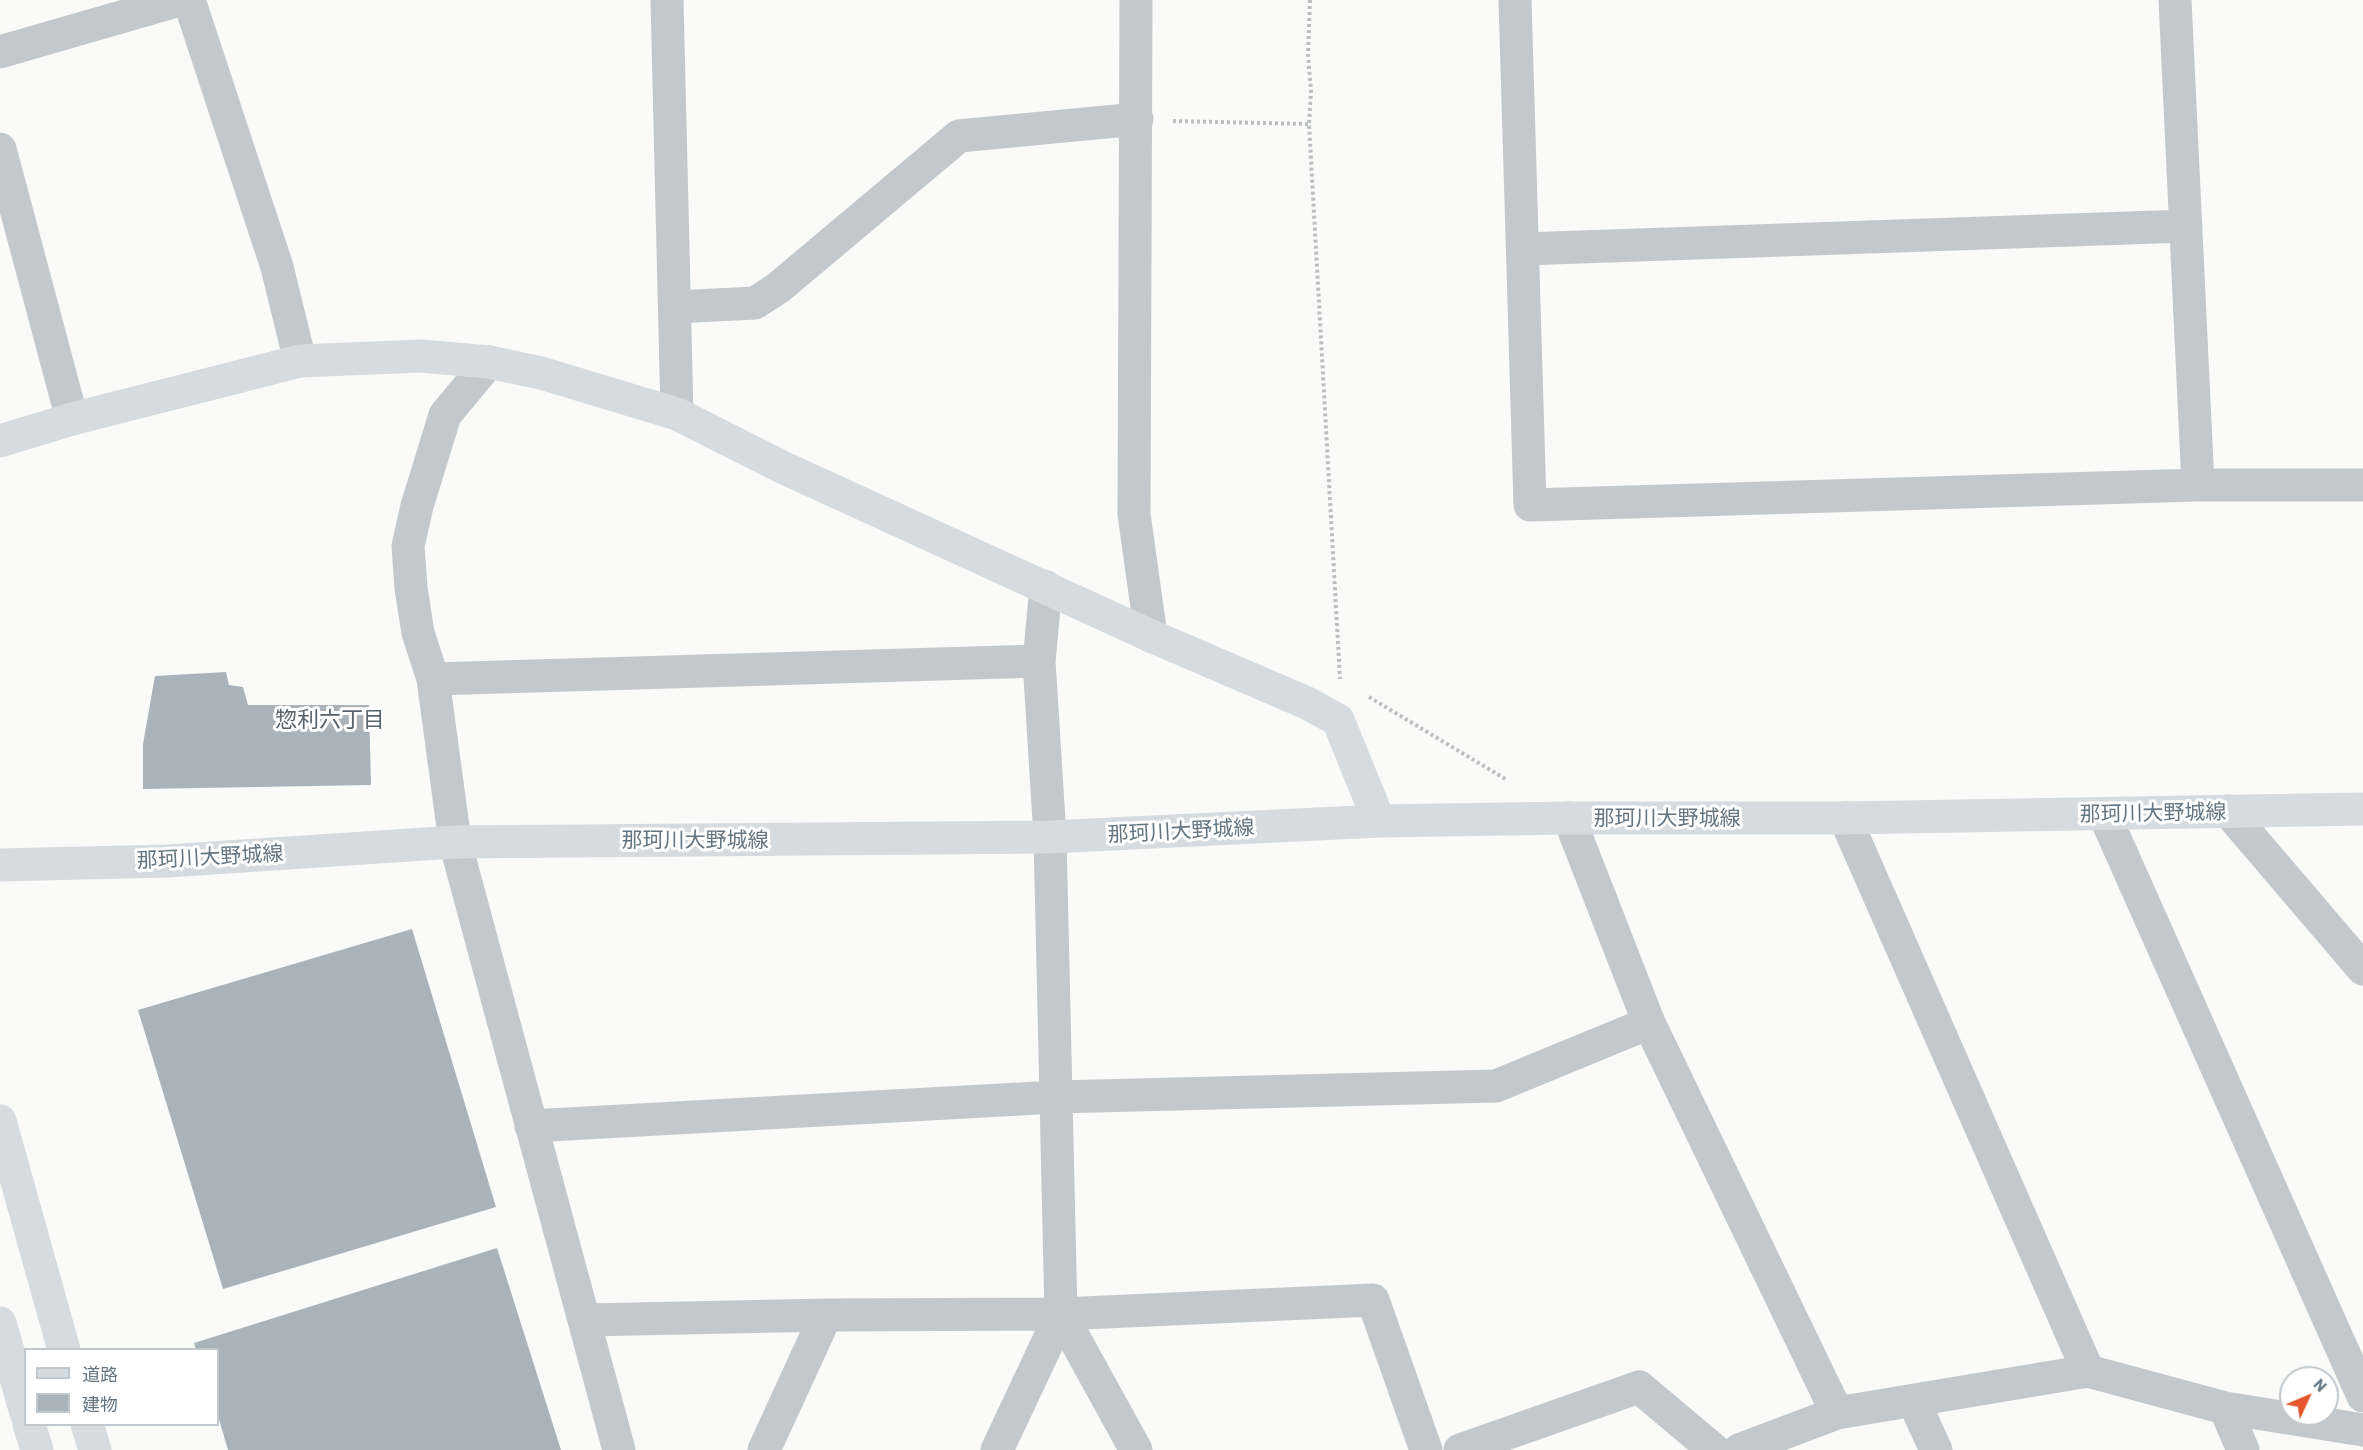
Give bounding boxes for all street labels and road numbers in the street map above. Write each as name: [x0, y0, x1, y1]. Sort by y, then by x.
street label: 那珂川大野城線: [2079, 799, 2227, 827]
street label: 那珂川大野城線: [1594, 805, 1740, 831]
street label: 那珂川大野城線: [1107, 815, 1255, 847]
street label: 那珂川大野城線: [622, 827, 768, 853]
street label: 那珂川大野城線: [136, 841, 284, 873]

